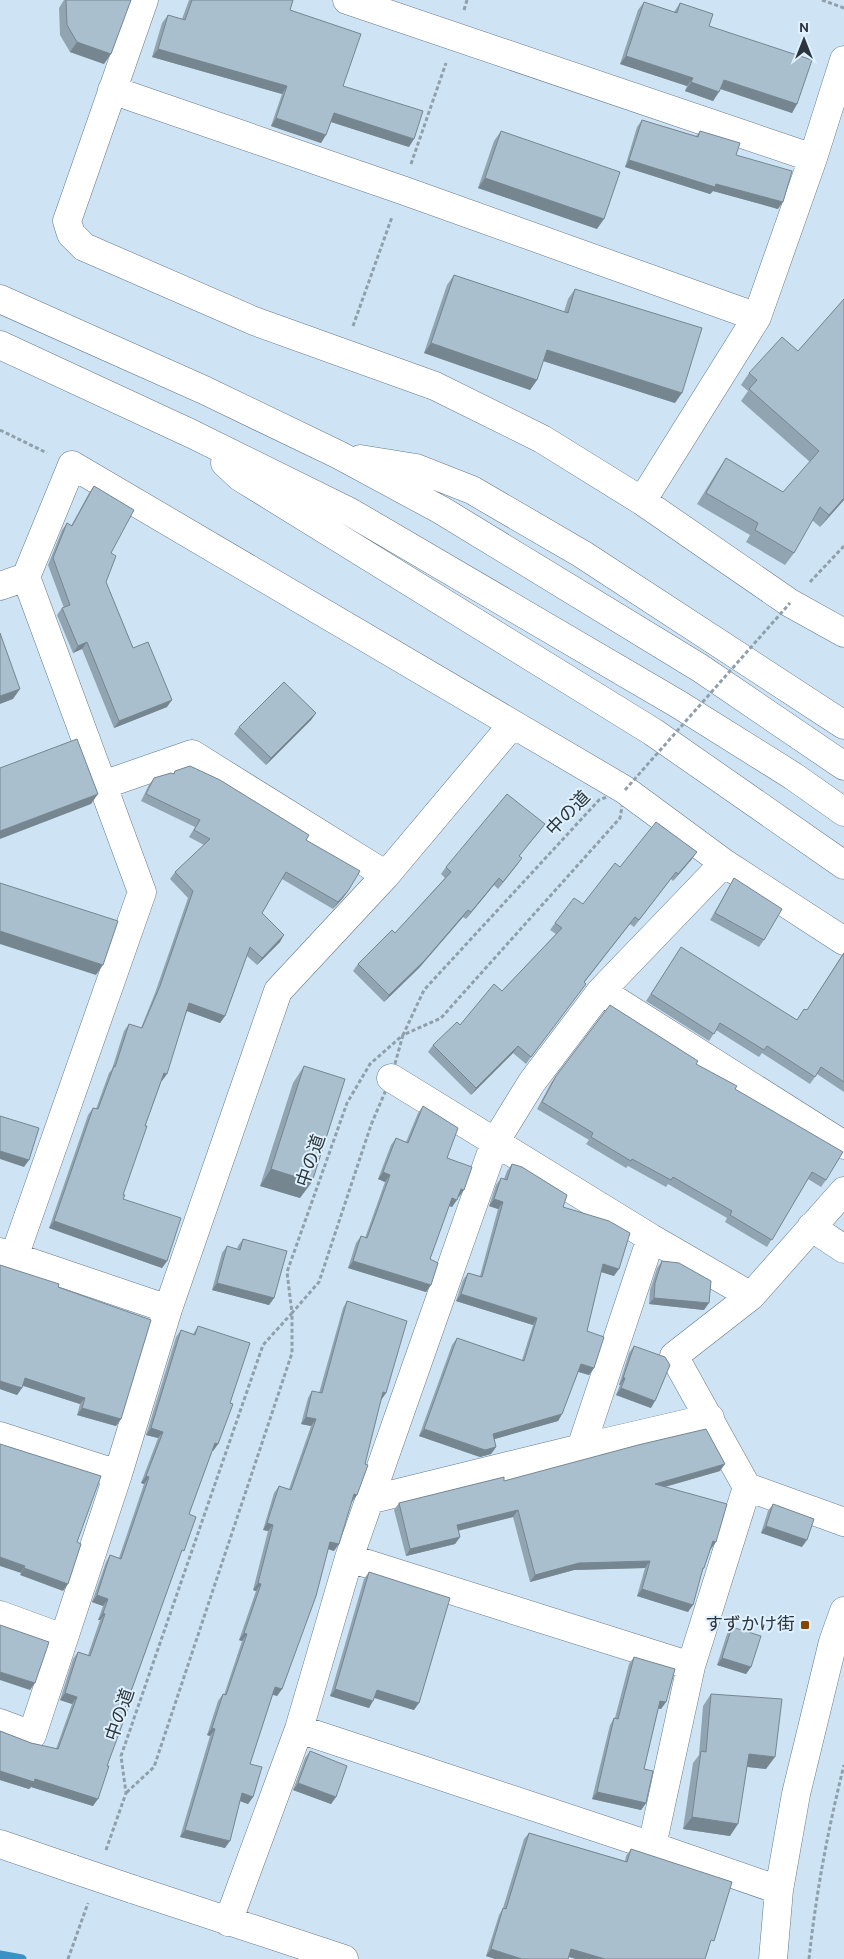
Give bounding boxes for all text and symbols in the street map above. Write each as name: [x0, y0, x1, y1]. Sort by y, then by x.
north arrow: [779, 15, 829, 65]
text: N: [799, 20, 809, 37]
street label: 中の道: [542, 787, 596, 841]
street label: 中の道: [292, 1132, 332, 1190]
place label: すずかけ街: [705, 1614, 795, 1637]
marker: すずかけ街: [799, 1619, 811, 1631]
street label: 中の道: [101, 1686, 141, 1744]

